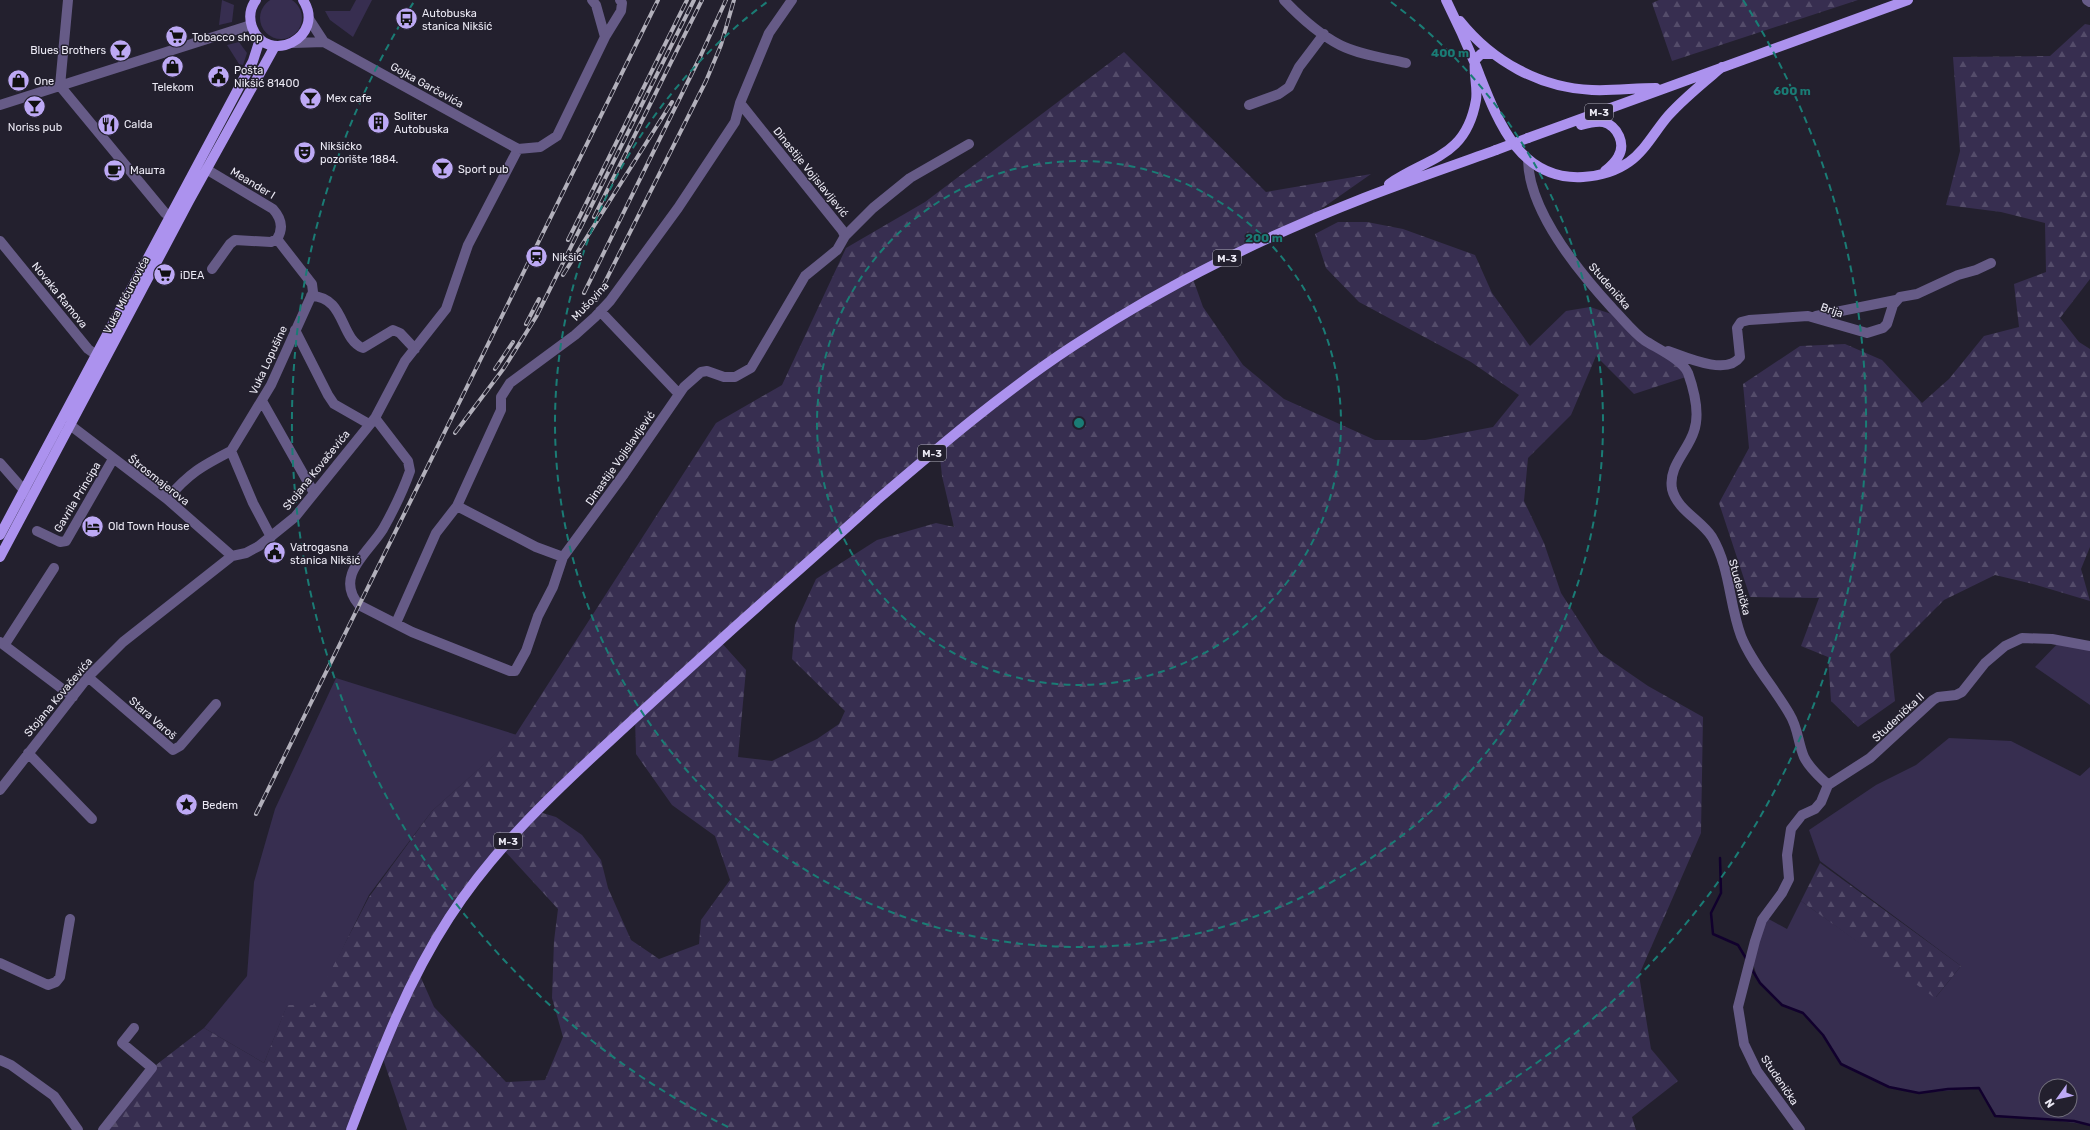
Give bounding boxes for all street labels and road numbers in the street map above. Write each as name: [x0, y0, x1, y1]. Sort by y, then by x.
street label: Gojka Garčevića: [388, 60, 466, 111]
road number: M-3: [1585, 104, 1613, 120]
street label: Dinastije Vojislavljević: [770, 125, 851, 220]
street label: Meander I: [228, 165, 278, 202]
road number: M-3: [1213, 250, 1241, 266]
street label: Vuka Mićunovića: [101, 254, 152, 336]
street label: Novaka Ramova: [29, 260, 90, 331]
street label: Studenička: [1586, 260, 1633, 312]
street label: Mušovina: [569, 279, 612, 324]
street label: Brija: [1819, 301, 1845, 320]
street label: Vuka Lopušine: [247, 324, 290, 397]
street label: Dinastije Vojislavljević: [583, 409, 658, 508]
street label: Stojana Kovačevića: [280, 428, 353, 513]
road number: M-3: [918, 445, 946, 461]
street label: Štrosmajerova: [125, 452, 192, 508]
street label: Gavrila Principa: [51, 460, 104, 535]
street label: Studenička: [1726, 558, 1753, 617]
street label: Stojana Kovačevića: [22, 655, 95, 739]
street label: Studenička II: [1870, 690, 1927, 745]
street label: Stara Varoš: [126, 694, 179, 743]
road number: M-3: [494, 833, 522, 849]
street label: Studenička: [1758, 1053, 1801, 1108]

